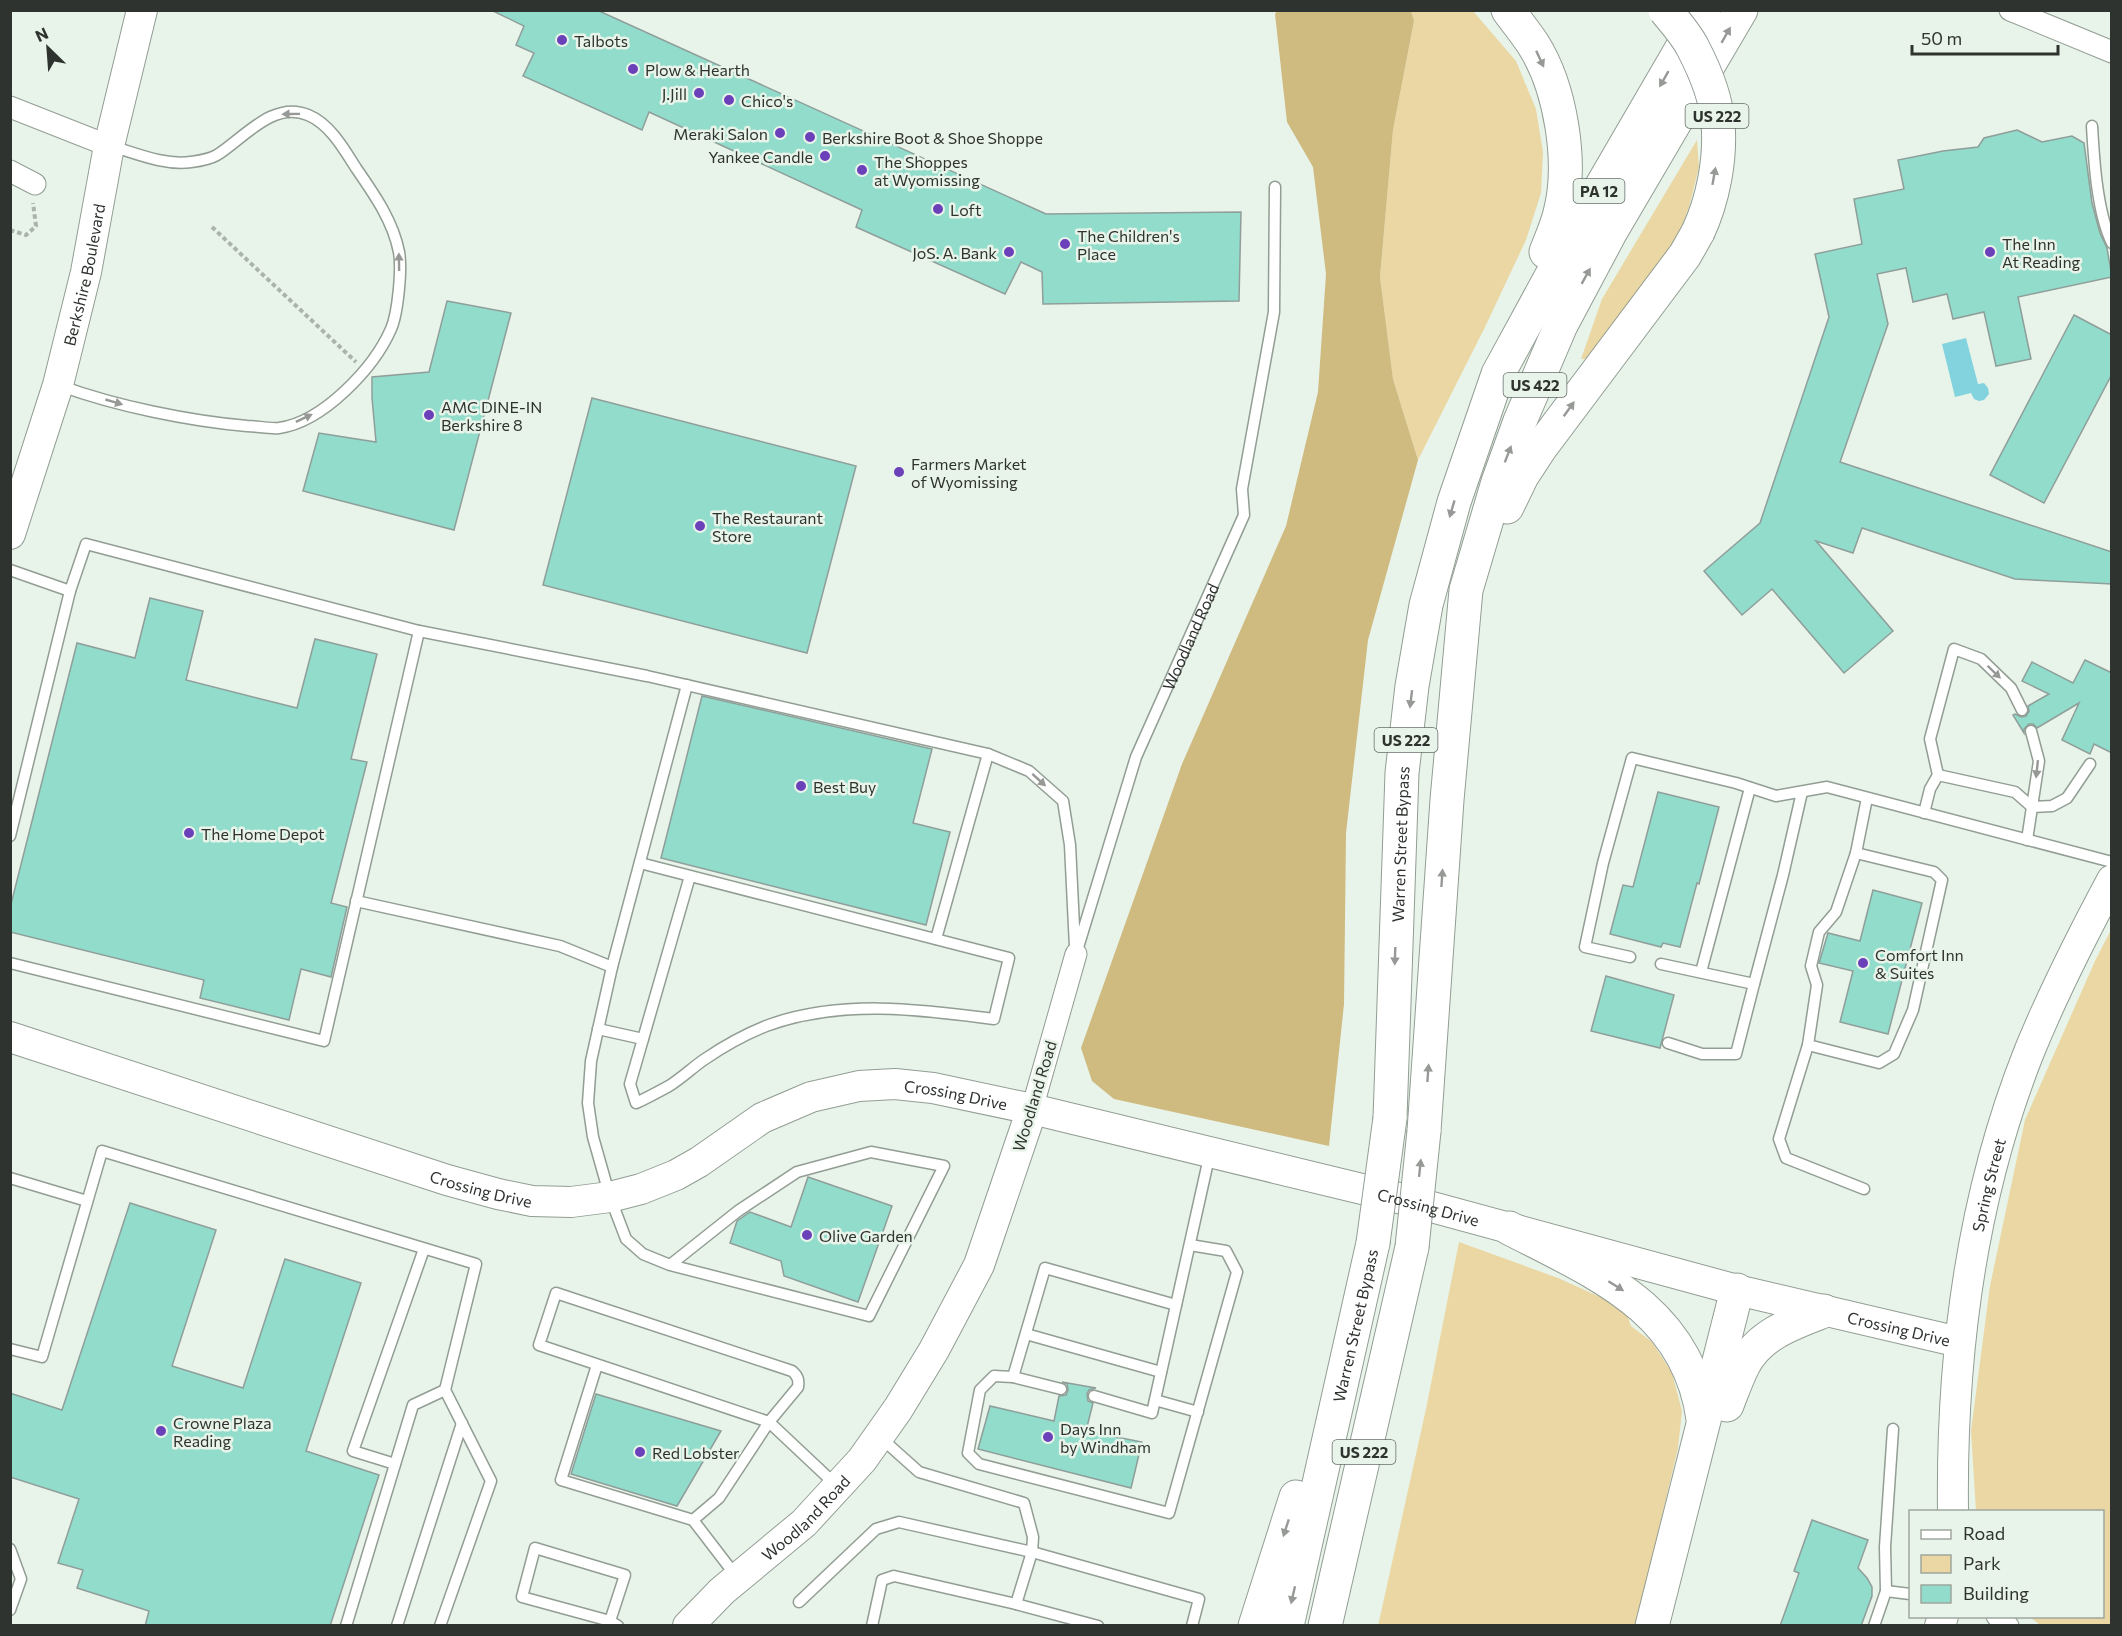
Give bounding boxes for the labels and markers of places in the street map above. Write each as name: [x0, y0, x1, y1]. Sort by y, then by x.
place label: Talbots: [574, 31, 628, 50]
marker: Talbots: [555, 33, 569, 47]
place label: Plow & Hearth: [645, 60, 750, 79]
marker: Plow & Hearth: [626, 62, 640, 76]
place label: J.Jill: [662, 84, 687, 103]
marker: J.Jill: [692, 86, 706, 100]
place label: Chico's: [741, 91, 793, 110]
marker: Chico's: [722, 93, 736, 107]
place label: Meraki Salon: [673, 124, 768, 143]
marker: Meraki Salon: [773, 126, 787, 140]
place label: Berkshire Boot & Shoe Shoppe: [822, 128, 1043, 147]
marker: Berkshire Boot & Shoe Shoppe: [803, 130, 817, 144]
place label: Yankee Candle: [708, 147, 813, 166]
marker: Yankee Candle: [818, 149, 832, 163]
place label: The Shoppes at Wyomissing: [874, 152, 980, 189]
marker: The Shoppes at Wyomissing: [855, 163, 869, 177]
place label: Loft: [950, 200, 982, 219]
marker: Loft: [931, 202, 945, 216]
place label: The Children's Place: [1077, 226, 1180, 263]
place label: The Inn At Reading: [2002, 234, 2081, 271]
marker: The Children's Place: [1058, 237, 1072, 251]
place label: JoS. A. Bank: [912, 243, 997, 262]
marker: JoS. A. Bank: [1002, 245, 1016, 259]
marker: The Inn At Reading: [1983, 245, 1997, 259]
place label: AMC DINE-IN Berkshire 8: [441, 397, 542, 434]
marker: AMC DINE-IN Berkshire 8: [422, 408, 436, 422]
place label: Farmers Market of Wyomissing: [911, 454, 1027, 491]
marker: Farmers Market of Wyomissing: [892, 465, 906, 479]
place label: The Restaurant Store: [712, 508, 823, 545]
marker: The Restaurant Store: [693, 519, 707, 533]
place label: Best Buy: [813, 777, 876, 796]
marker: Best Buy: [794, 779, 808, 793]
place label: The Home Depot: [201, 824, 325, 843]
marker: The Home Depot: [182, 826, 196, 840]
place label: Comfort Inn & Suites: [1875, 945, 1964, 982]
marker: Comfort Inn & Suites: [1856, 956, 1870, 970]
place label: Olive Garden: [819, 1226, 913, 1245]
marker: Olive Garden: [800, 1228, 814, 1242]
place label: Crowne Plaza Reading: [173, 1413, 272, 1450]
place label: Days Inn by Windham: [1060, 1419, 1151, 1456]
marker: Crowne Plaza Reading: [154, 1424, 168, 1438]
marker: Days Inn by Windham: [1041, 1430, 1055, 1444]
place label: Red Lobster: [652, 1443, 740, 1462]
marker: Red Lobster: [633, 1445, 647, 1459]

